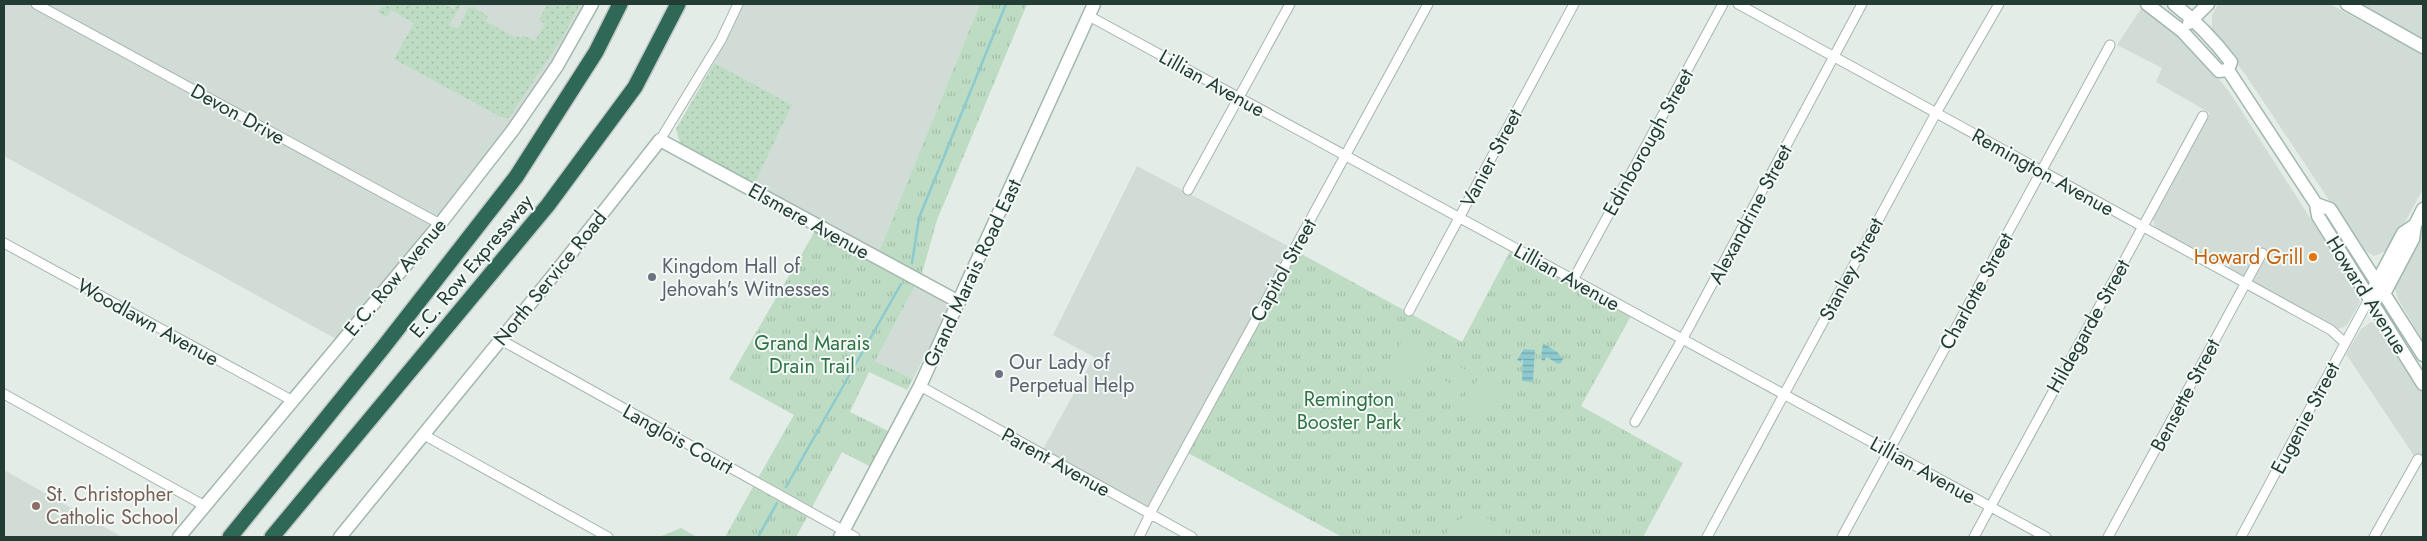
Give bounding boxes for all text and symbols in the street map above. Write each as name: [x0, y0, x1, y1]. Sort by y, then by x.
street label: Lillian Avenue: [1154, 42, 1270, 124]
street label: Edinborough Street: [1596, 63, 1701, 221]
street label: Devon Drive: [185, 77, 290, 152]
street label: Vanier Street: [1453, 104, 1530, 212]
street label: Remington Avenue: [1966, 121, 2119, 224]
street label: Alexandrine Street: [1701, 139, 1800, 289]
street label: Grand Marais Road East: [916, 174, 1029, 372]
street label: Elsmere Avenue: [743, 176, 875, 267]
street label: E.C. Row Expressway: [403, 188, 540, 344]
street label: North Service Road: [487, 205, 614, 352]
street label: E.C. Row Avenue: [337, 212, 453, 343]
street label: Stanley Street: [1812, 212, 1891, 326]
street label: Capitol Street: [1243, 213, 1324, 327]
street label: Charlotte Street: [1932, 227, 2021, 355]
street label: Howard Avenue: [2319, 230, 2415, 360]
street label: Lillian Avenue: [1509, 236, 1625, 318]
place label: Howard Grill: [2194, 243, 2303, 272]
marker: Howard Grill: [2307, 251, 2319, 263]
place label: Kingdom Hall of Jehovah's Witnesses: [659, 252, 829, 304]
street label: Hildegarde Street: [2040, 254, 2137, 398]
street label: Woodlawn Avenue: [72, 271, 224, 373]
marker: Kingdom Hall of Jehovah's Witnesses: [646, 271, 658, 283]
park label: Grand Marais Drain Trail: [754, 329, 870, 381]
street label: Bensette Street: [2144, 334, 2227, 457]
place label: Our Lady of Perpetual Help: [1009, 348, 1134, 400]
street label: Eugenie Street: [2264, 357, 2347, 479]
marker: Our Lady of Perpetual Help: [993, 368, 1005, 380]
park label: Remington Booster Park: [1297, 385, 1402, 437]
street label: Langlois Court: [617, 397, 738, 482]
street label: Parent Avenue: [996, 421, 1115, 504]
street label: Lillian Avenue: [1865, 429, 1981, 511]
place label: St. Christopher Catholic School: [46, 480, 178, 532]
marker: St. Christopher Catholic School: [30, 500, 42, 512]

